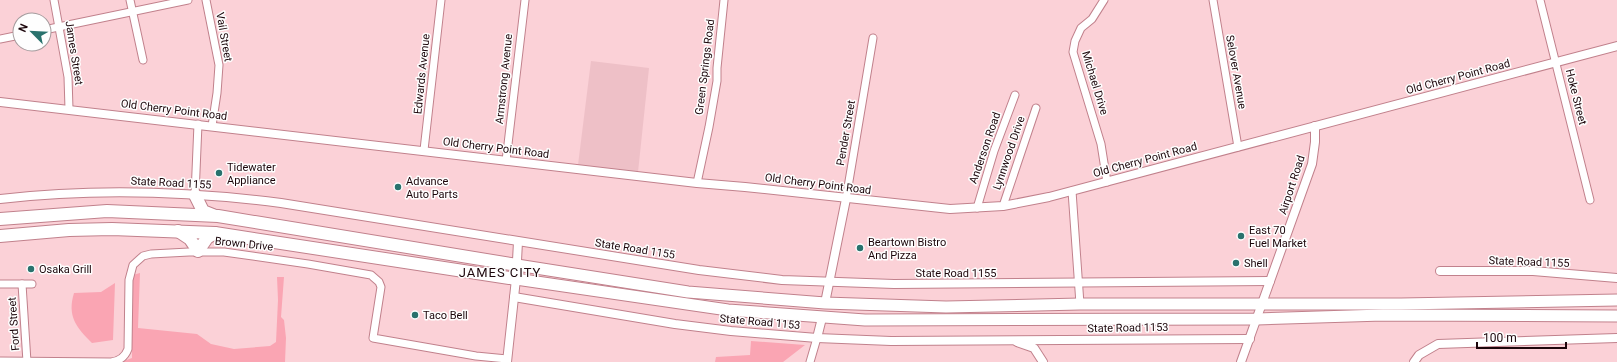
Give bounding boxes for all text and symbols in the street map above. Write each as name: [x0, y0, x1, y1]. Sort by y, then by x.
street label: Vail Street: [213, 11, 235, 63]
north arrow: [12, 12, 52, 52]
street label: Green Springs Road: [693, 18, 717, 116]
street label: James Street: [62, 20, 86, 86]
text: N: [16, 22, 31, 34]
street label: Edwards Avenue: [411, 33, 433, 115]
street label: Armstrong Avenue: [493, 33, 515, 125]
street label: Selover Avenue: [1223, 34, 1249, 110]
street label: Michael Drive: [1079, 50, 1111, 117]
street label: Old Cherry Point Road: [1405, 57, 1511, 97]
street label: Hoke Street: [1563, 68, 1589, 127]
street label: Old Cherry Point Road: [120, 97, 228, 123]
street label: Pender Street: [834, 99, 858, 167]
street label: Anderson Road: [967, 110, 1003, 186]
street label: Lynnwood Drive: [990, 114, 1028, 192]
street label: Old Cherry Point Road: [442, 135, 550, 161]
street label: Old Cherry Point Road: [1092, 140, 1198, 180]
street label: Airport Road: [1276, 154, 1308, 216]
place label: Tidewater Appliance: [227, 161, 276, 187]
marker: Tidewater Appliance: [214, 168, 224, 178]
street label: Old Cherry Point Road: [764, 171, 872, 197]
street label: State Road 1155: [130, 174, 212, 192]
place label: Advance Auto Parts: [406, 175, 458, 201]
marker: Advance Auto Parts: [393, 182, 403, 192]
place label: East 70 Fuel Market: [1249, 224, 1307, 250]
marker: East 70 Fuel Market: [1236, 231, 1246, 241]
street label: Brown Drive: [214, 234, 274, 254]
street label: State Road 1155: [594, 236, 676, 262]
place label: Beartown Bistro And Pizza: [868, 236, 946, 262]
marker: Beartown Bistro And Pizza: [855, 243, 865, 253]
street label: State Road 1155: [1488, 254, 1570, 270]
place label: Shell: [1244, 257, 1268, 270]
marker: Shell: [1231, 258, 1241, 268]
place label: Osaka Grill: [39, 263, 92, 276]
marker: Osaka Grill: [26, 264, 36, 274]
district label: JAMES CITY: [459, 265, 541, 280]
street label: State Road 1155: [916, 267, 996, 280]
street label: Ford Street: [6, 296, 22, 351]
place label: Taco Bell: [423, 309, 468, 322]
marker: Taco Bell: [410, 310, 420, 320]
street label: State Road 1153: [719, 312, 801, 332]
street label: State Road 1153: [1087, 321, 1169, 335]
scale bar: [1477, 324, 1566, 350]
text: 100 m: [1483, 331, 1517, 345]

